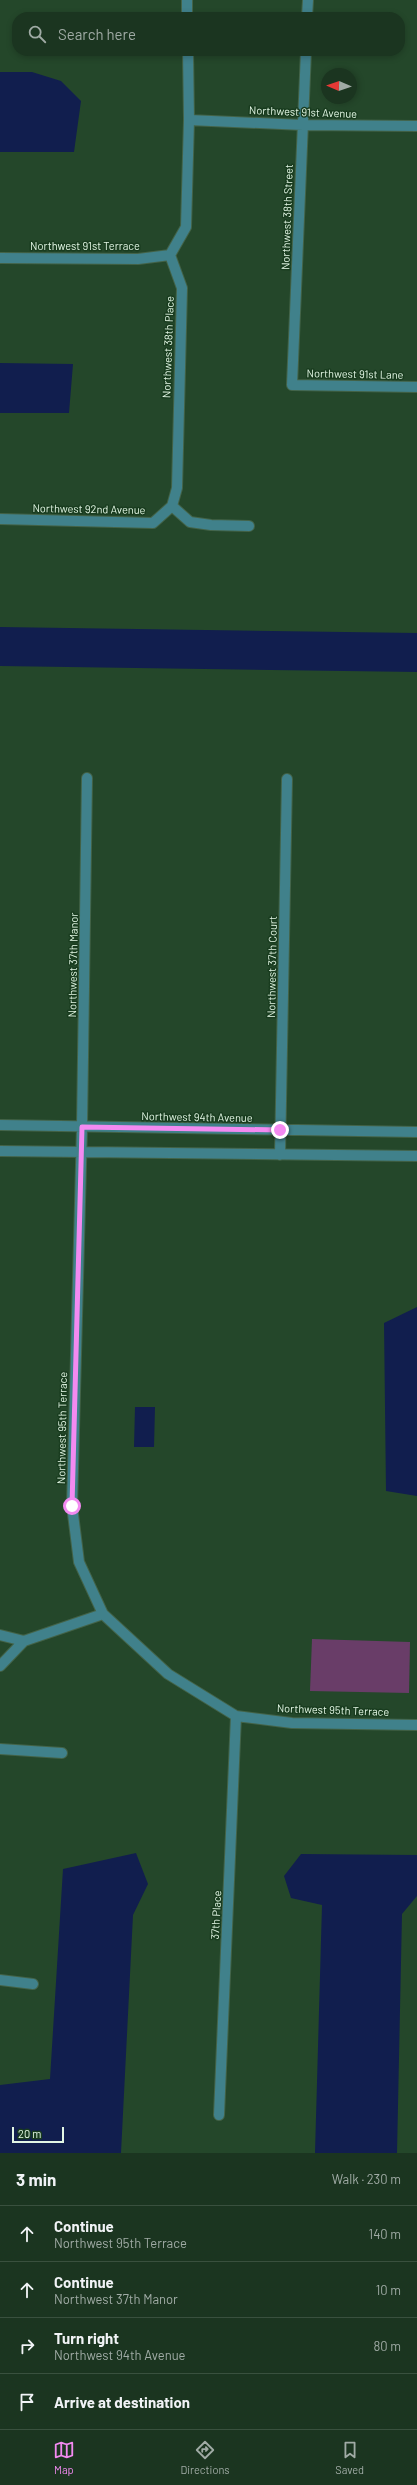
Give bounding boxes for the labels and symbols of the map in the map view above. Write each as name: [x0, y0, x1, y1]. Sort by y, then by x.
north arrow: [321, 68, 357, 104]
street label: Northwest 91st Avenue: [249, 103, 357, 120]
street label: Northwest 38th Street: [278, 164, 295, 270]
street label: Northwest 91st Terrace: [30, 239, 140, 252]
street label: Northwest 38th Place: [159, 296, 176, 398]
street label: Northwest 91st Lane: [306, 366, 404, 381]
street label: Northwest 92nd Avenue: [32, 501, 146, 516]
street label: Northwest 37th Manor: [65, 913, 80, 1017]
street label: Northwest 37th Court: [264, 916, 279, 1018]
street label: Northwest 94th Avenue: [141, 1109, 253, 1124]
route end: [271, 1121, 289, 1139]
street label: Northwest 95th Terrace: [54, 1372, 69, 1484]
route start: [63, 1497, 81, 1515]
street label: Northwest 95th Terrace: [277, 1701, 390, 1718]
street label: 37th Place: [208, 1890, 223, 1940]
scale bar: [12, 2125, 64, 2144]

